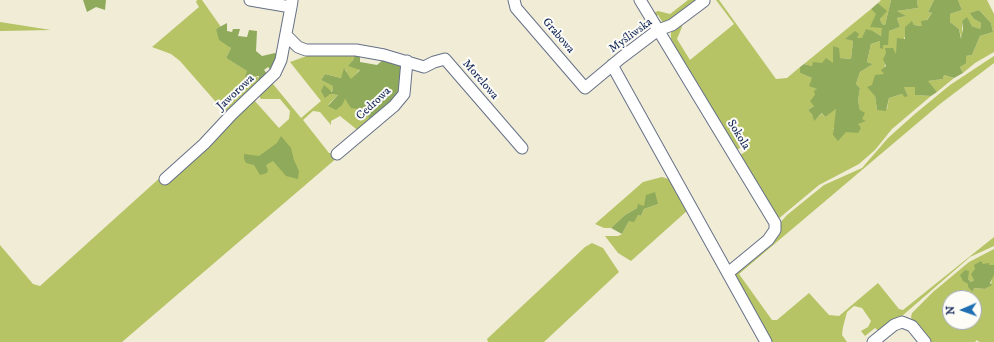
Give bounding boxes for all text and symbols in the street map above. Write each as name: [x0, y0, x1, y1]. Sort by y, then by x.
street label: Grabowa: [539, 15, 577, 57]
street label: Myśliwska: [607, 16, 655, 56]
street label: Morelowa: [459, 57, 501, 103]
street label: Jaworowa: [214, 72, 258, 114]
street label: Cedrowa: [354, 84, 394, 124]
street label: Sokola: [723, 117, 753, 153]
north arrow: [942, 290, 982, 330]
text: N: [944, 306, 958, 315]

